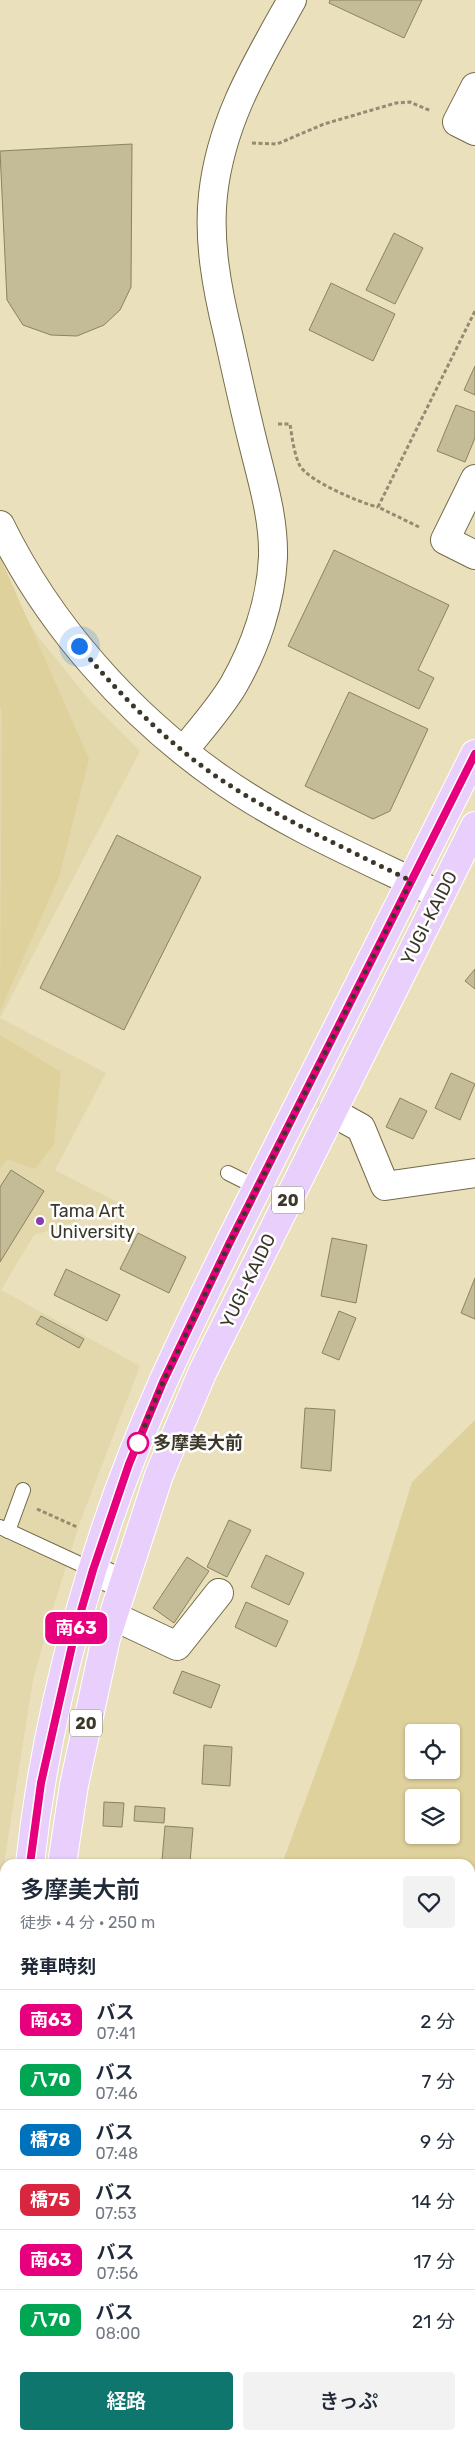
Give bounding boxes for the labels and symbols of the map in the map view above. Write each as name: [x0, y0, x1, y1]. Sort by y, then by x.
your location: [67, 634, 92, 659]
street label: YUGI-KAIDO: [396, 867, 462, 969]
road number: 20: [272, 1186, 304, 1214]
place label: Tama Art University: [50, 1200, 135, 1243]
marker: Tama Art University: [34, 1215, 46, 1227]
street label: YUGI-KAIDO: [216, 1230, 280, 1332]
marker: 多摩美大前: [127, 1432, 149, 1454]
place label: 多摩美大前: [153, 1432, 243, 1454]
line badge: 南63: [47, 1612, 105, 1644]
road number: 20: [70, 1710, 102, 1736]

